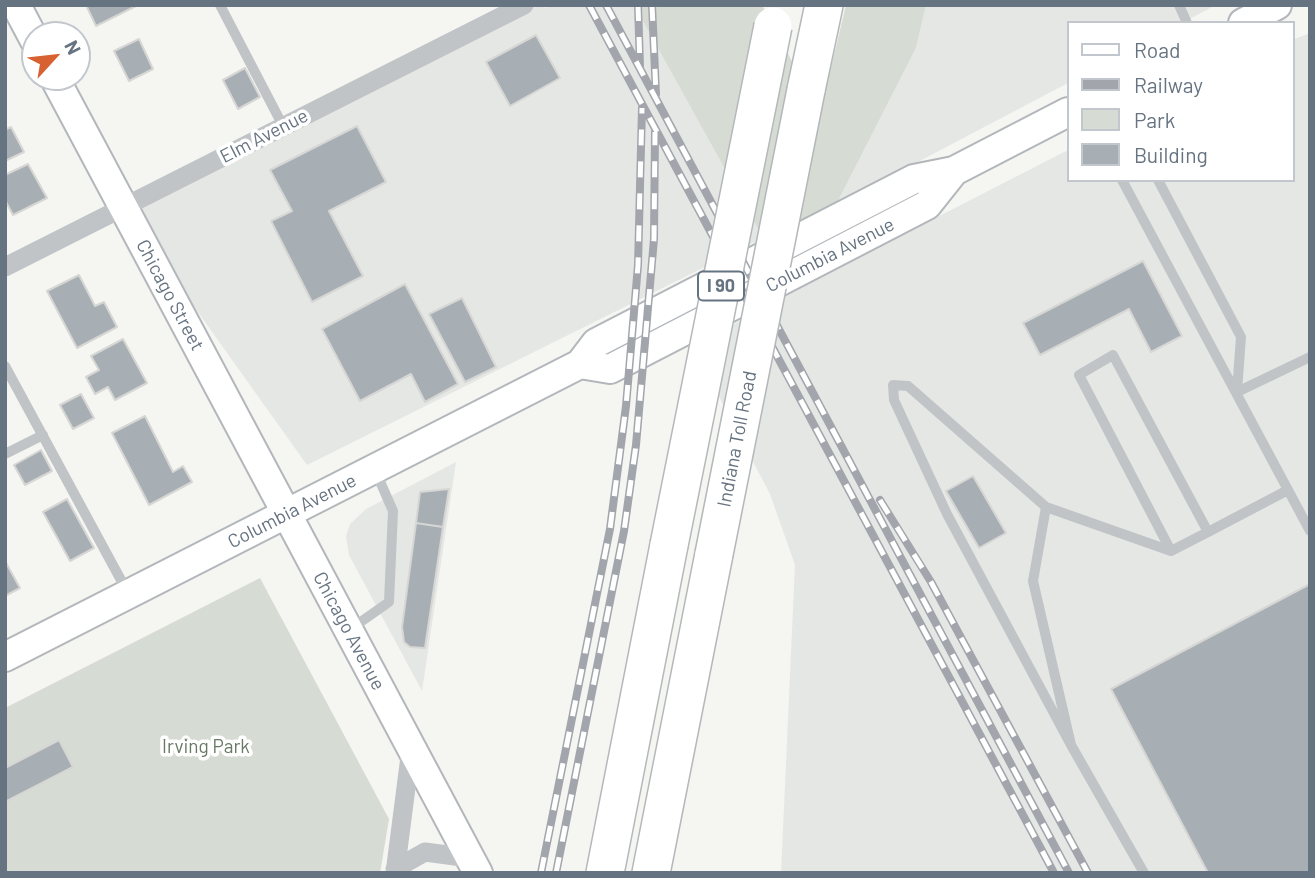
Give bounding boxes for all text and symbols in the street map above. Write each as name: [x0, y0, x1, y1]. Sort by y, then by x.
north arrow: [21, 21, 91, 91]
legend: [1066, 21, 1294, 182]
text: N: [60, 36, 86, 58]
text: Road: [1134, 37, 1180, 62]
text: Railway: [1134, 72, 1203, 97]
street label: Elm Avenue: [216, 104, 312, 168]
text: Park: [1134, 107, 1175, 132]
text: Building: [1134, 142, 1208, 167]
street label: Columbia Avenue: [762, 213, 898, 297]
street label: Chicago Street: [131, 236, 209, 354]
road number: I 90: [698, 272, 744, 300]
street label: Indiana Toll Road: [713, 369, 761, 509]
street label: Columbia Avenue: [224, 469, 360, 553]
street label: Chicago Avenue: [308, 568, 390, 694]
park label: Irving Park: [162, 736, 250, 758]

